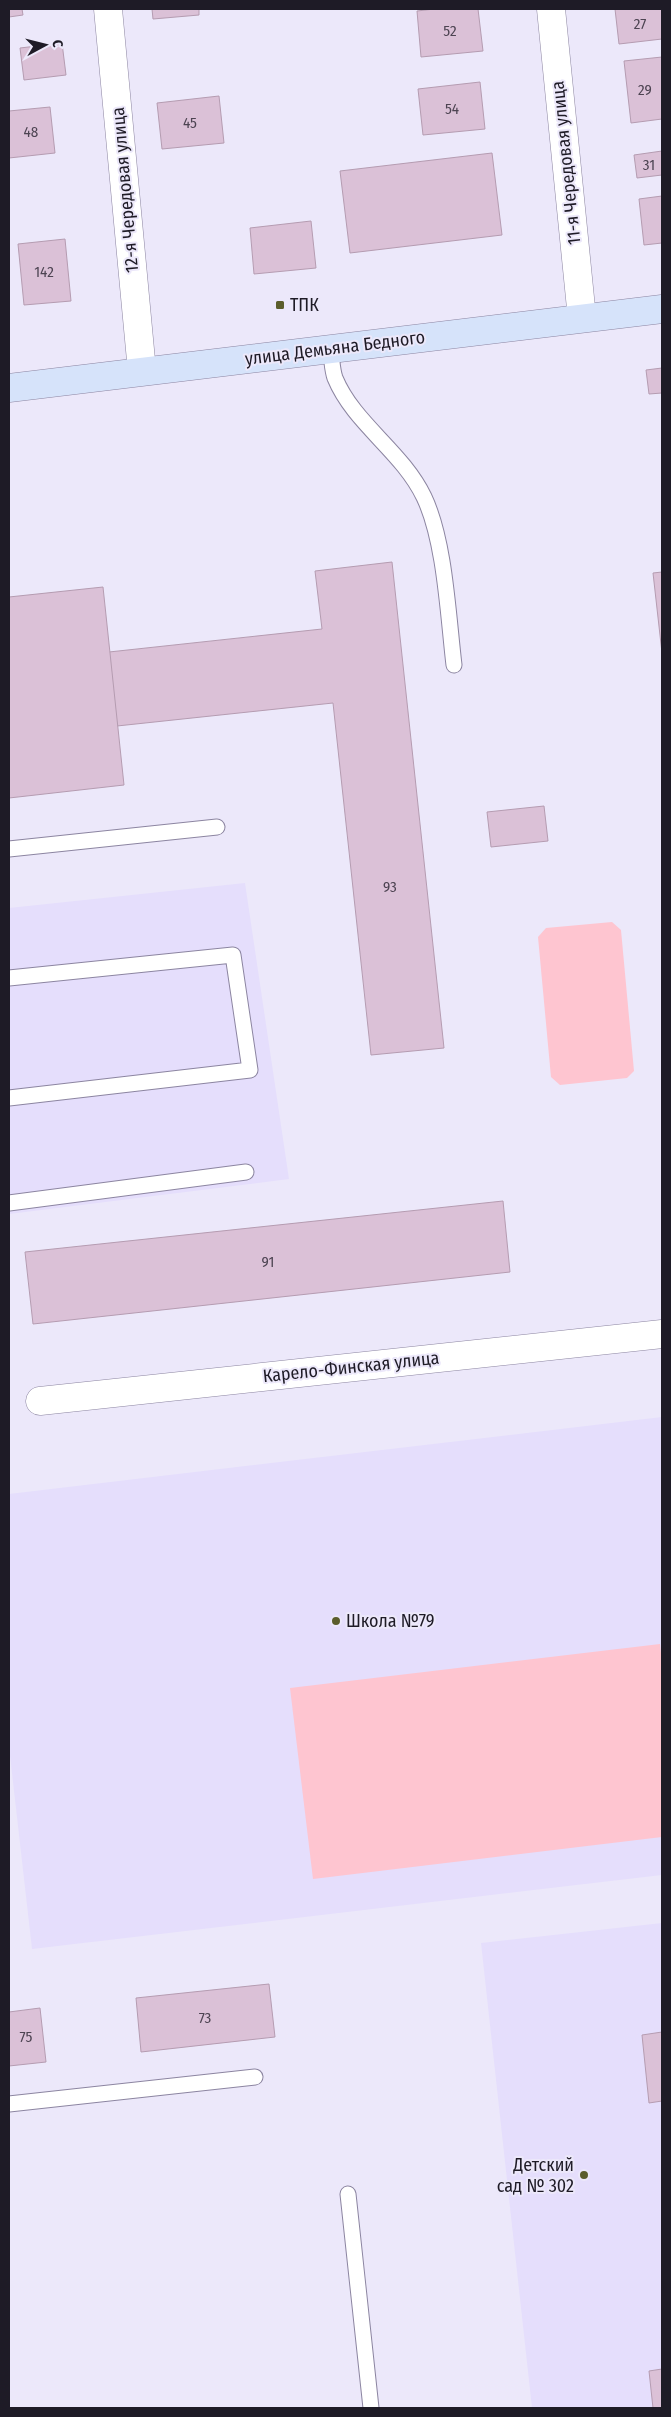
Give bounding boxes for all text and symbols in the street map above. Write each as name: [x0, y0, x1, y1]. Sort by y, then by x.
house number: 27: [634, 15, 646, 33]
north arrow: [20, 20, 70, 70]
house number: 52: [443, 22, 457, 40]
text: С: [49, 39, 66, 49]
street label: 11-я Чередовая улица: [546, 80, 586, 246]
house number: 29: [638, 81, 652, 99]
house number: 54: [445, 100, 459, 118]
street label: 12-я Чередовая улица: [107, 106, 143, 274]
house number: 45: [183, 114, 197, 132]
house number: 48: [24, 123, 38, 141]
house number: 31: [643, 156, 655, 174]
house number: 142: [34, 263, 54, 281]
place label: ТПК: [290, 294, 319, 316]
marker: ТПК: [274, 299, 286, 311]
street label: улица Демьяна Бедного: [244, 326, 426, 370]
house number: 93: [383, 878, 397, 896]
house number: 91: [262, 1253, 274, 1271]
street label: Карело-Финская улица: [262, 1347, 441, 1387]
place label: Школа №79: [346, 1610, 434, 1632]
marker: Школа №79: [330, 1615, 342, 1627]
house number: 73: [199, 2009, 212, 2027]
house number: 75: [20, 2028, 32, 2046]
place label: Детский сад № 302: [497, 2154, 574, 2197]
marker: Детский сад № 302: [578, 2169, 590, 2181]

